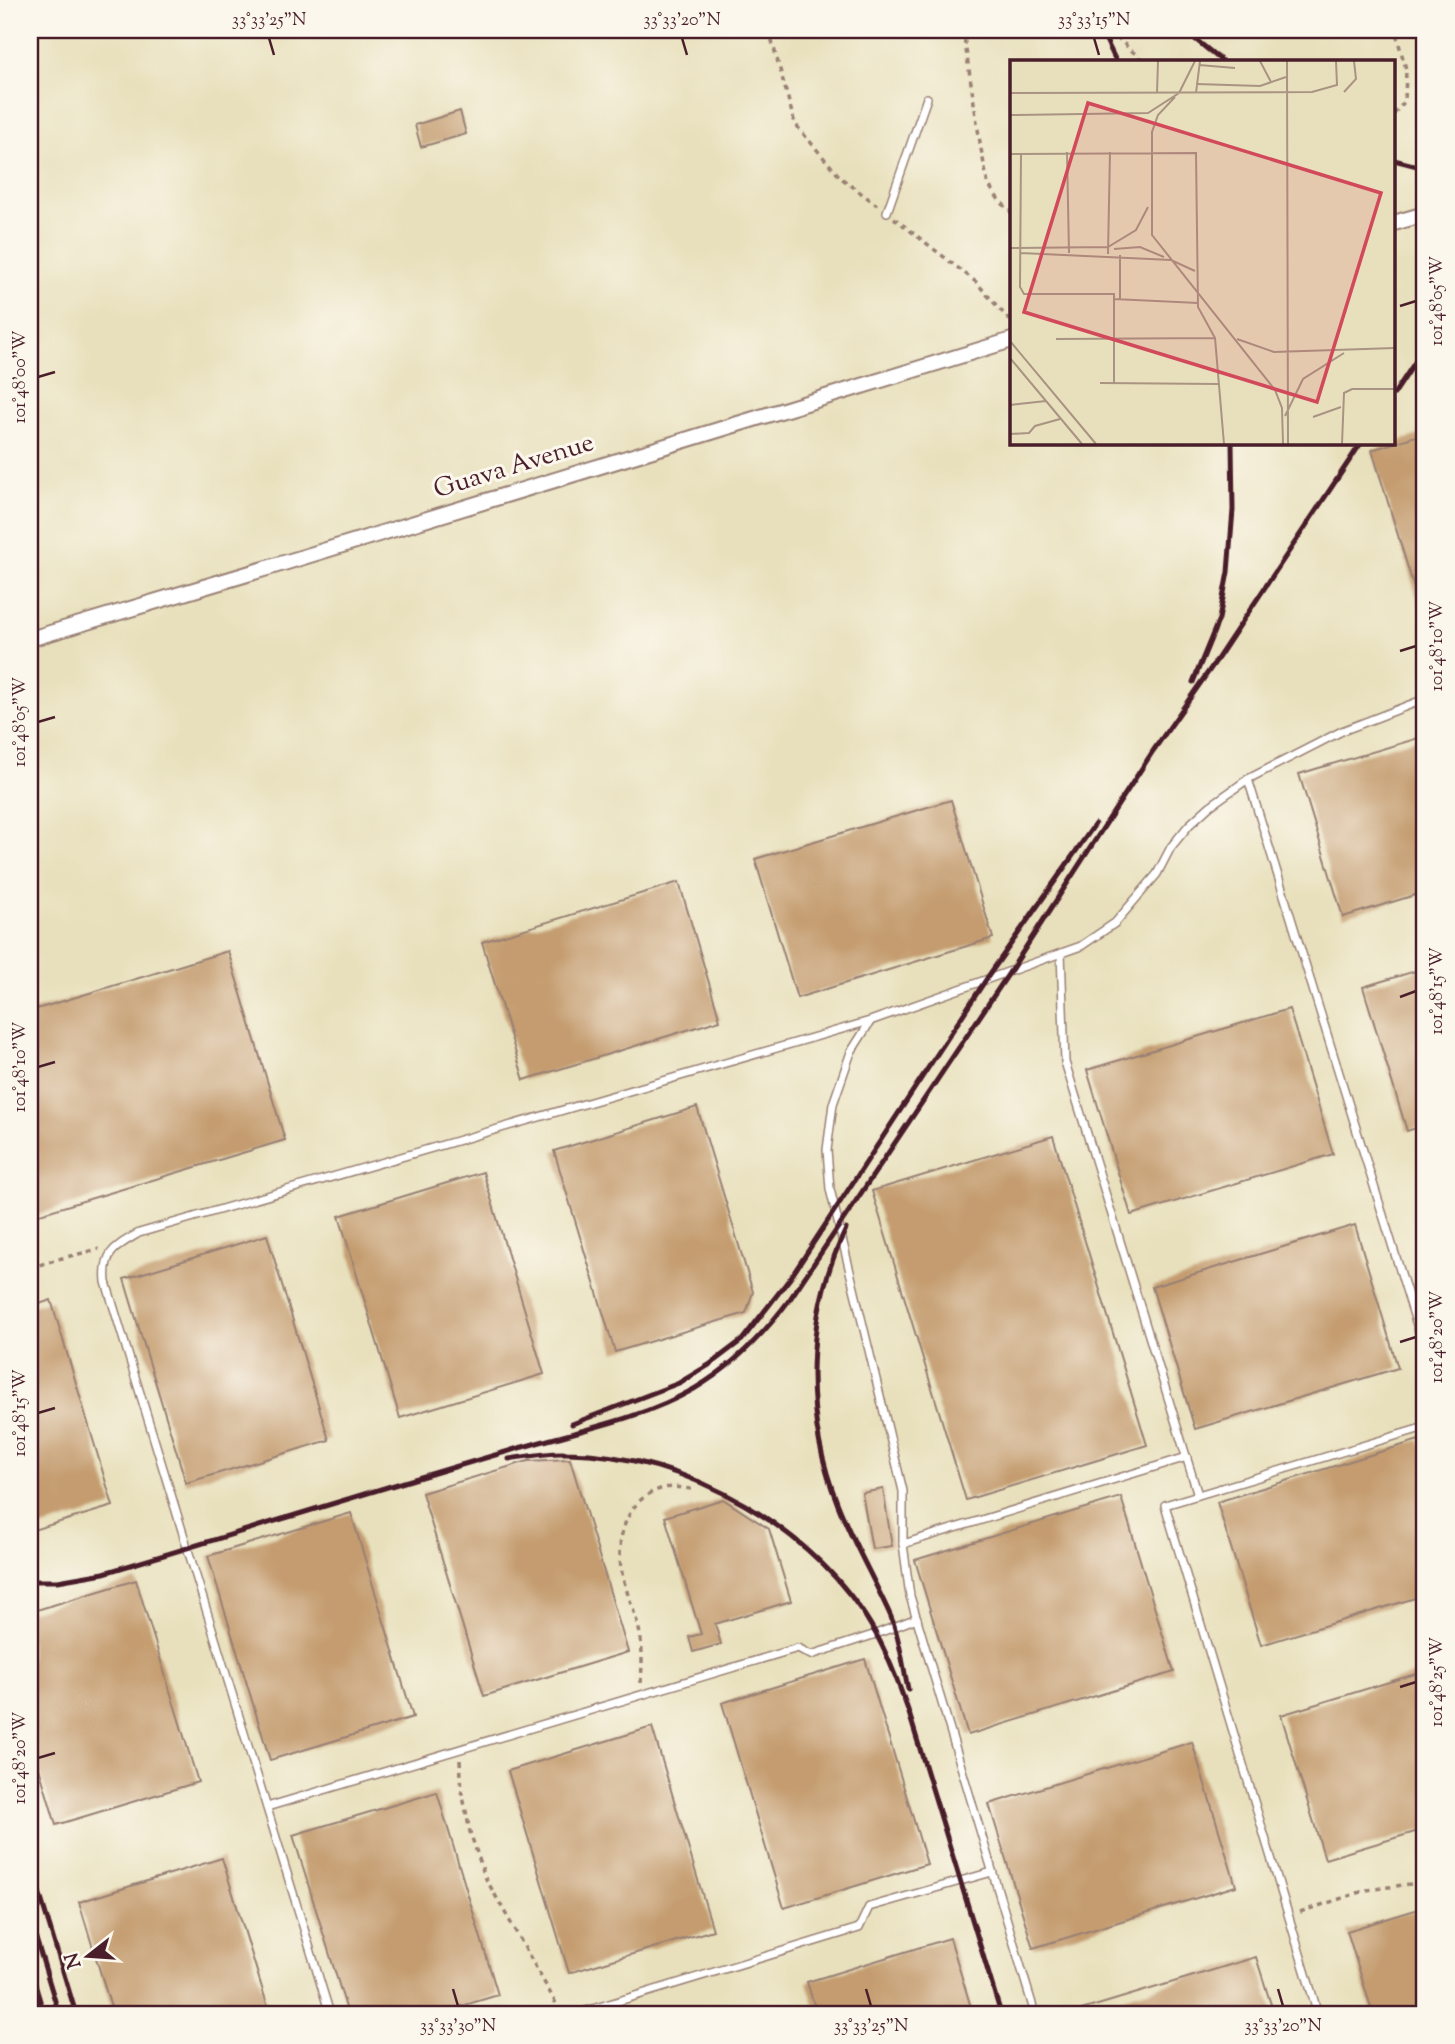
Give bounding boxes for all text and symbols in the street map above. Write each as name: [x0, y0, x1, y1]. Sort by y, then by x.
text: 33°33'25"N: [232, 8, 306, 34]
text: 33°33'20"N: [643, 8, 721, 34]
text: 33°33'15"N: [1058, 8, 1130, 34]
inset map: [1010, 60, 1396, 444]
text: 101°48'05"W: [1425, 256, 1451, 346]
text: 101°48'00"W: [8, 331, 34, 423]
street label: Guava Avenue: [429, 425, 599, 509]
text: 101°48'10"W: [1425, 601, 1451, 691]
text: 101°48'05"W: [8, 677, 34, 767]
text: 101°48'15"W: [1425, 947, 1451, 1035]
text: 101°48'10"W: [8, 1022, 34, 1112]
text: 101°48'20"W: [1425, 1291, 1451, 1383]
text: 101°48'15"W: [8, 1369, 34, 1457]
text: 101°48'25"W: [1425, 1637, 1451, 1727]
text: 101°48'20"W: [8, 1712, 34, 1804]
north arrow: [52, 1922, 122, 1992]
text: N: [59, 1949, 89, 1971]
text: 33°33'30"N: [420, 2014, 496, 2040]
text: 33°33'25"N: [834, 2014, 908, 2040]
text: 33°33'20"N: [1244, 2014, 1322, 2040]

